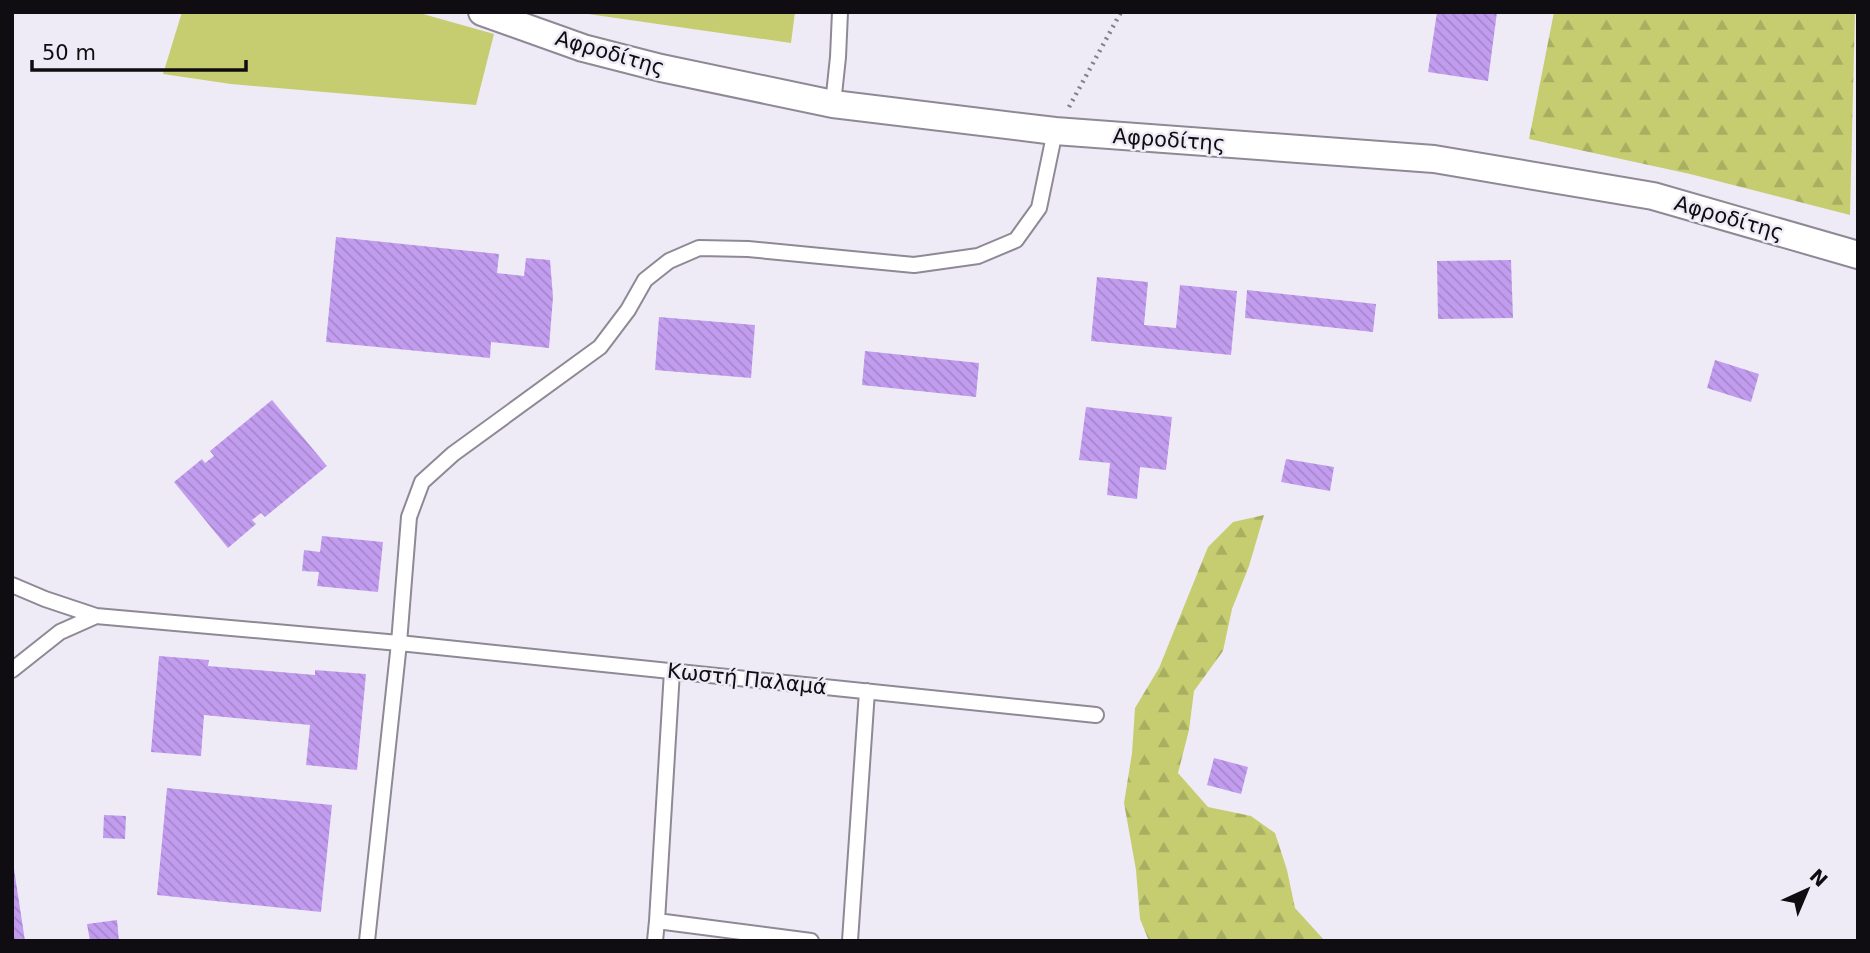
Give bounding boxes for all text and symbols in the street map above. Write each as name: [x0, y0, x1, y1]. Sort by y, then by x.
street label: Αφροδίτης: [553, 26, 667, 80]
scale bar: [32, 28, 245, 72]
text: 50 m: [42, 41, 96, 65]
street label: Αφροδίτης: [1112, 124, 1226, 156]
street label: Αφροδίτης: [1672, 191, 1786, 245]
street label: Κωστή Παλαμά: [666, 659, 828, 699]
north arrow: [1772, 855, 1842, 925]
text: N: [1805, 864, 1832, 891]

